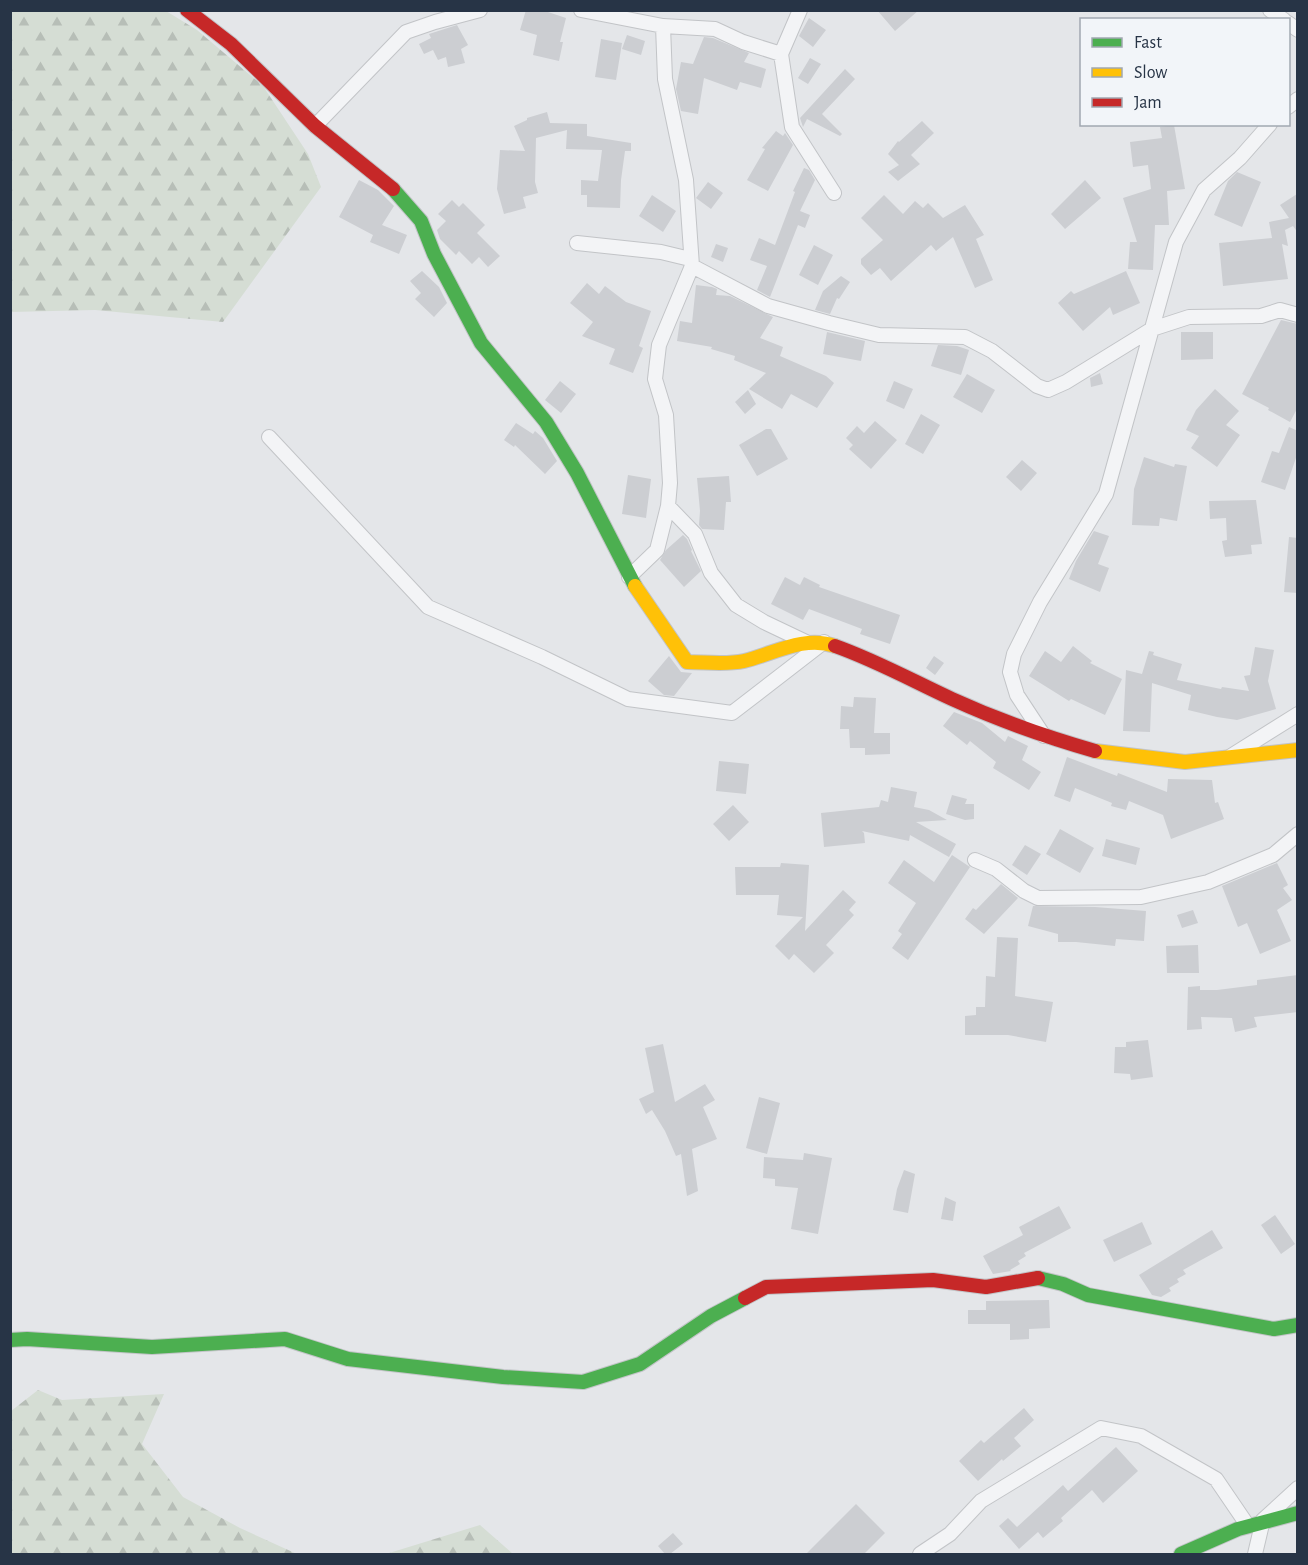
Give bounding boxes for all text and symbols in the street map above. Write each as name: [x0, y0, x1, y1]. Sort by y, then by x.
legend: [1080, 18, 1290, 126]
text: Fast: [1134, 34, 1162, 52]
text: Slow: [1134, 64, 1167, 82]
text: Jam: [1134, 94, 1162, 112]

